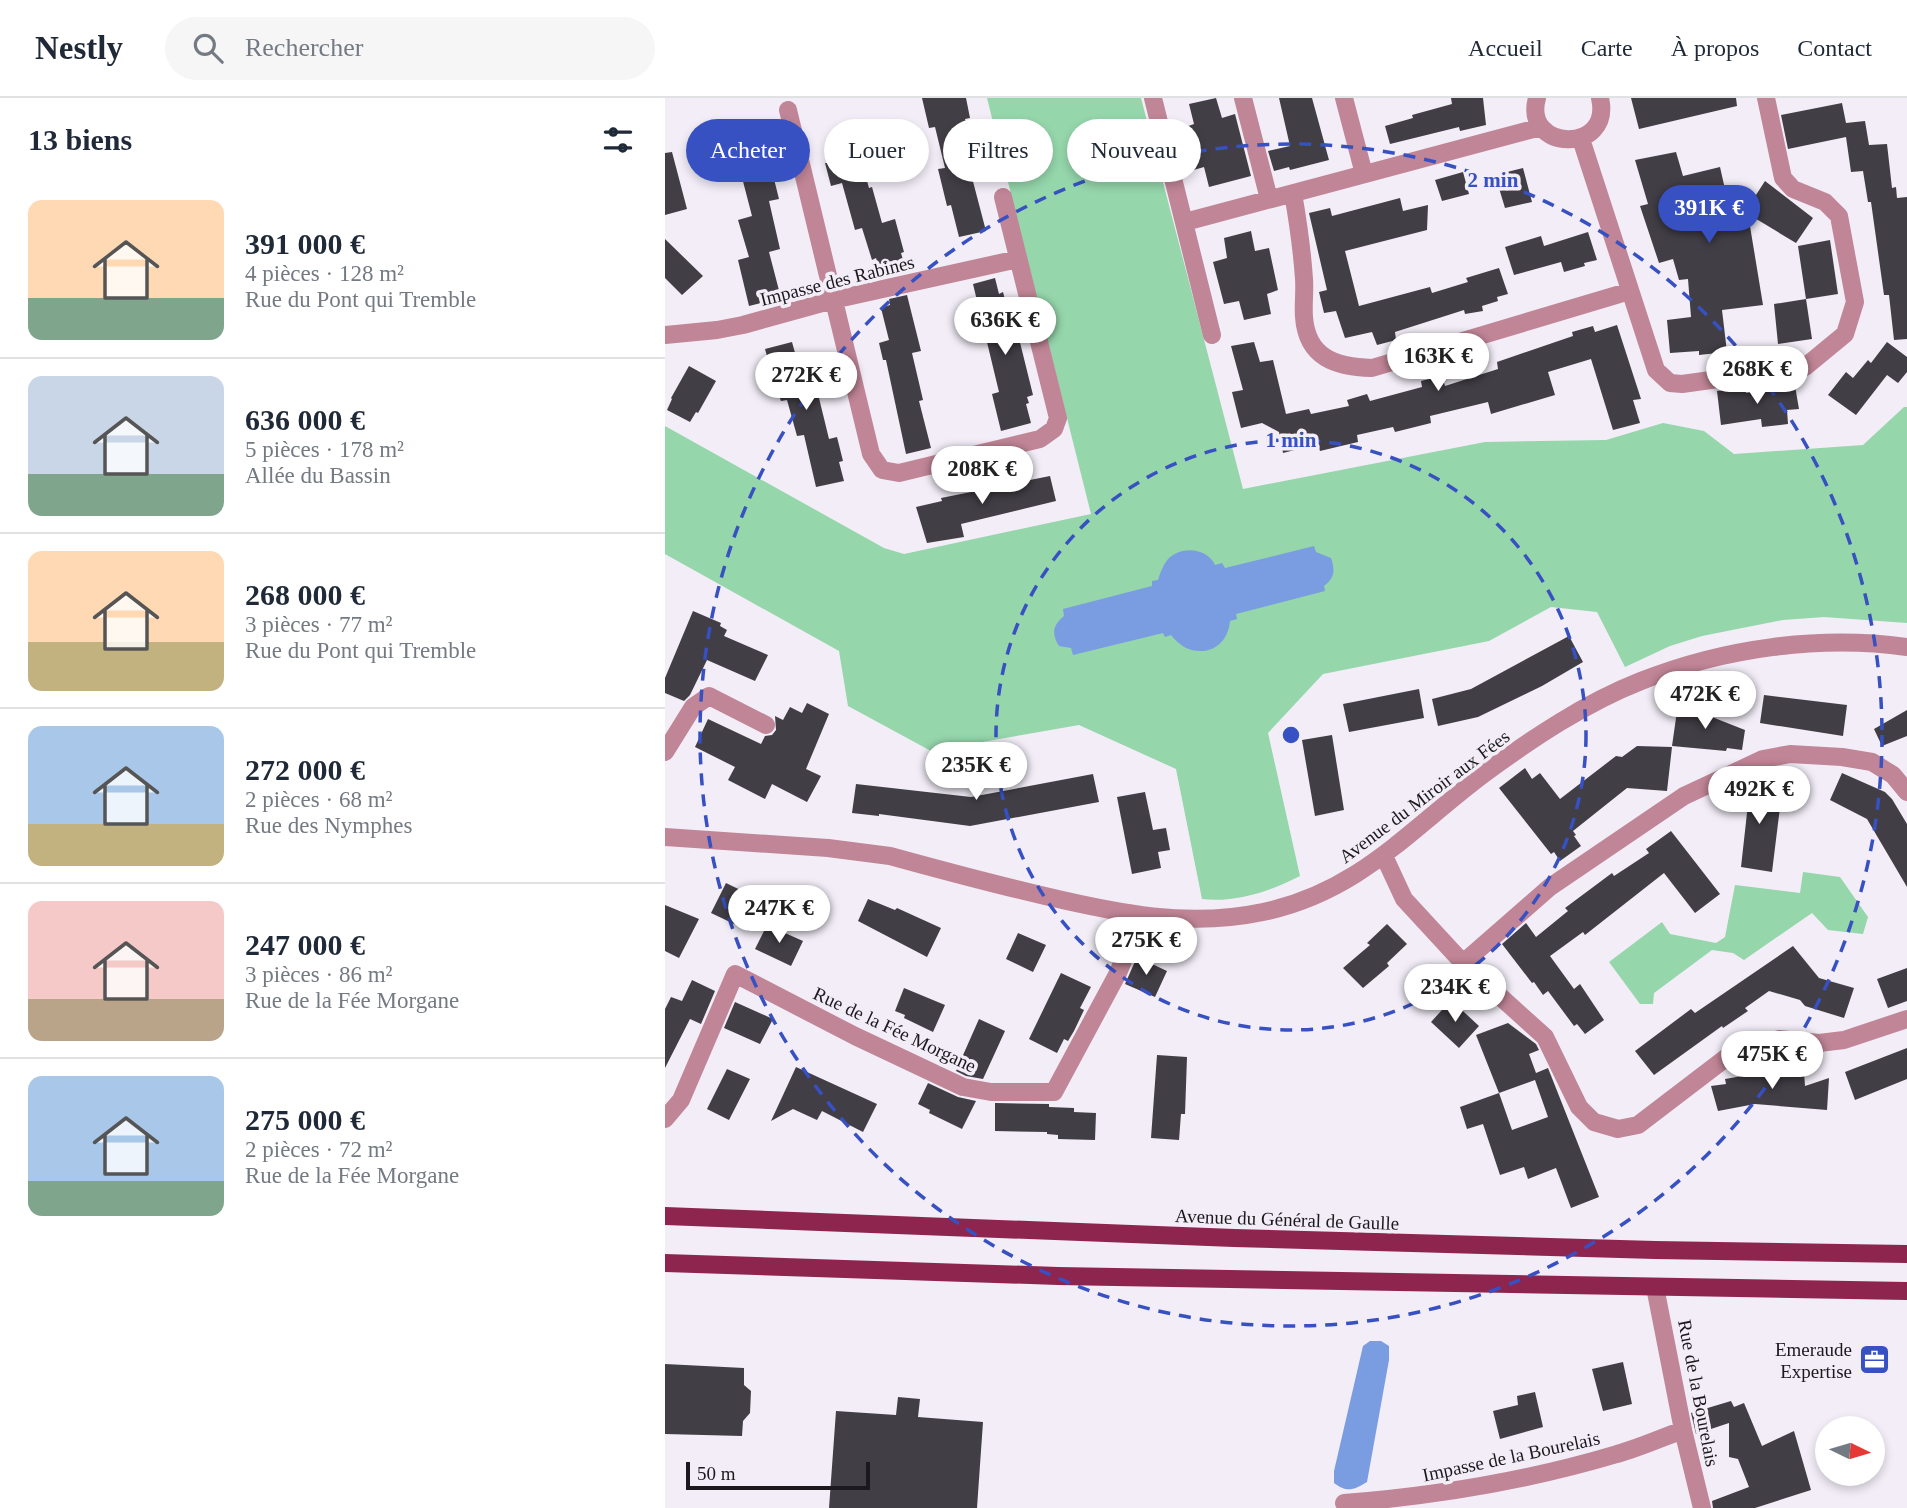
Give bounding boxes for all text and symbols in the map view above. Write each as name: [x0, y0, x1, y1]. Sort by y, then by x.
search box: [165, 17, 655, 80]
icon: search: [189, 29, 227, 67]
text: Nestly: [35, 30, 123, 66]
text: Rechercher: [245, 33, 363, 62]
text: Accueil: [1468, 35, 1543, 61]
text: Carte: [1581, 35, 1633, 61]
text: À propos: [1671, 35, 1759, 61]
text: Contact: [1797, 35, 1872, 61]
chip: Acheter: [686, 119, 810, 182]
chip: Louer: [824, 119, 929, 182]
chip: Filtres: [943, 119, 1053, 182]
chip: Nouveau: [1067, 119, 1201, 182]
icon: filters: [599, 121, 637, 159]
text: 13 biens: [28, 123, 132, 156]
text: 2 min: [1468, 168, 1519, 192]
pin: 391K €: [1652, 186, 1766, 245]
text: 391K €: [1674, 195, 1744, 220]
text: 391 000 €: [245, 227, 365, 260]
icon: home: [84, 228, 168, 312]
street label: Impasse des Rabines: [758, 251, 916, 310]
text: 4 pièces · 128 m²: [245, 261, 404, 286]
text: Rue du Pont qui Tremble: [245, 287, 476, 312]
pin: 636K €: [948, 298, 1062, 357]
text: 636K €: [970, 307, 1040, 332]
pin: 163K €: [1381, 334, 1495, 393]
text: 163K €: [1403, 343, 1473, 368]
pin: 268K €: [1700, 346, 1814, 406]
pin: 272K €: [749, 352, 863, 412]
text: 268K €: [1722, 356, 1792, 381]
text: 272K €: [771, 362, 841, 387]
text: 636 000 €: [245, 403, 365, 436]
icon: home: [84, 404, 168, 488]
text: 1 min: [1266, 428, 1317, 452]
text: 5 pièces · 178 m²: [245, 437, 404, 462]
pin: 208K €: [925, 446, 1039, 506]
text: 208K €: [947, 456, 1017, 481]
text: Allée du Bassin: [245, 463, 391, 488]
text: 268 000 €: [245, 578, 365, 611]
icon: home: [84, 579, 168, 663]
text: 3 pièces · 77 m²: [245, 612, 392, 637]
text: Rue du Pont qui Tremble: [245, 638, 476, 663]
pin: 472K €: [1648, 672, 1762, 731]
text: 472K €: [1670, 681, 1740, 706]
centre of rings: [1279, 723, 1303, 747]
street label: Avenue du Miroir aux Fées: [1335, 726, 1513, 867]
pin: 235K €: [919, 742, 1033, 802]
text: 235K €: [941, 752, 1011, 777]
text: 272 000 €: [245, 753, 365, 786]
icon: home: [84, 754, 168, 838]
pin: 492K €: [1702, 766, 1816, 826]
text: 492K €: [1724, 776, 1794, 801]
text: 2 pièces · 68 m²: [245, 787, 392, 812]
text: Rue des Nymphes: [245, 813, 412, 838]
pin: 247K €: [722, 886, 836, 945]
text: 247K €: [744, 895, 814, 920]
pin: 275K €: [1089, 918, 1203, 977]
text: 275K €: [1111, 927, 1181, 952]
text: 247 000 €: [245, 928, 365, 961]
icon: home: [84, 929, 168, 1013]
text: 3 pièces · 86 m²: [245, 962, 392, 987]
pin: 234K €: [1398, 964, 1512, 1024]
text: 234K €: [1420, 974, 1490, 999]
street label: Rue de la Fée Morgane: [810, 983, 979, 1076]
text: Rue de la Fée Morgane: [245, 988, 459, 1013]
pin: 475K €: [1715, 1032, 1829, 1091]
text: 475K €: [1737, 1041, 1807, 1066]
text: 275 000 €: [245, 1103, 365, 1136]
icon: home: [84, 1104, 168, 1188]
text: 2 pièces · 72 m²: [245, 1137, 392, 1162]
text: Rue de la Fée Morgane: [245, 1163, 459, 1188]
street label: Avenue du Général de Gaulle: [1174, 1205, 1399, 1234]
street label: Rue de la Bourelais: [1674, 1318, 1723, 1468]
place label: Emeraude Expertise: [1775, 1339, 1852, 1382]
office icon: Emeraude Expertise: [1858, 1343, 1892, 1377]
north arrow: [1815, 1416, 1885, 1486]
map controls: [1815, 1416, 1885, 1486]
street label: Impasse de la Bourelais: [1420, 1427, 1602, 1486]
scale bar: [686, 1459, 870, 1491]
text: 50 m: [697, 1463, 736, 1484]

